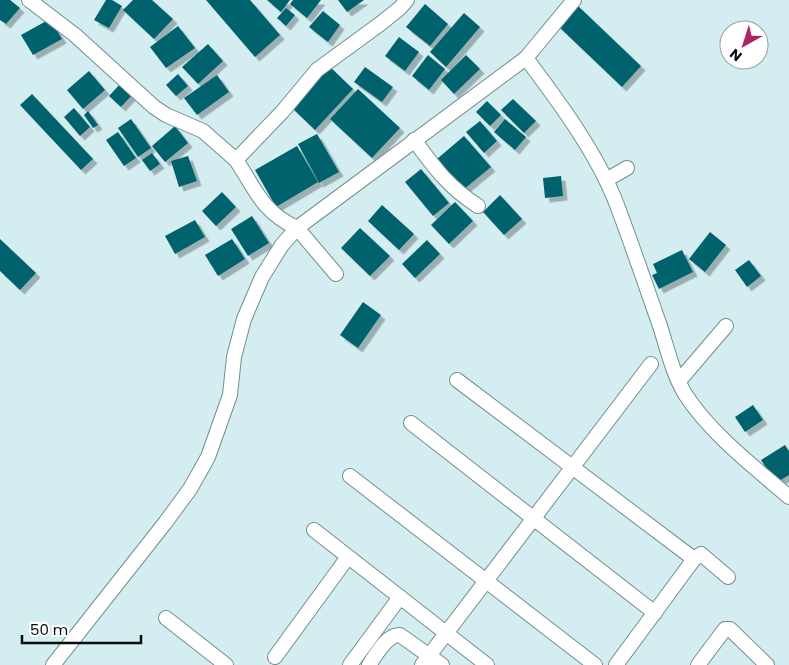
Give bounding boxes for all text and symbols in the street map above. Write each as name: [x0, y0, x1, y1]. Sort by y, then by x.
north arrow: [719, 20, 769, 70]
text: N: [725, 44, 746, 66]
scale bar: [22, 612, 141, 644]
text: 50 m: [30, 619, 68, 640]

